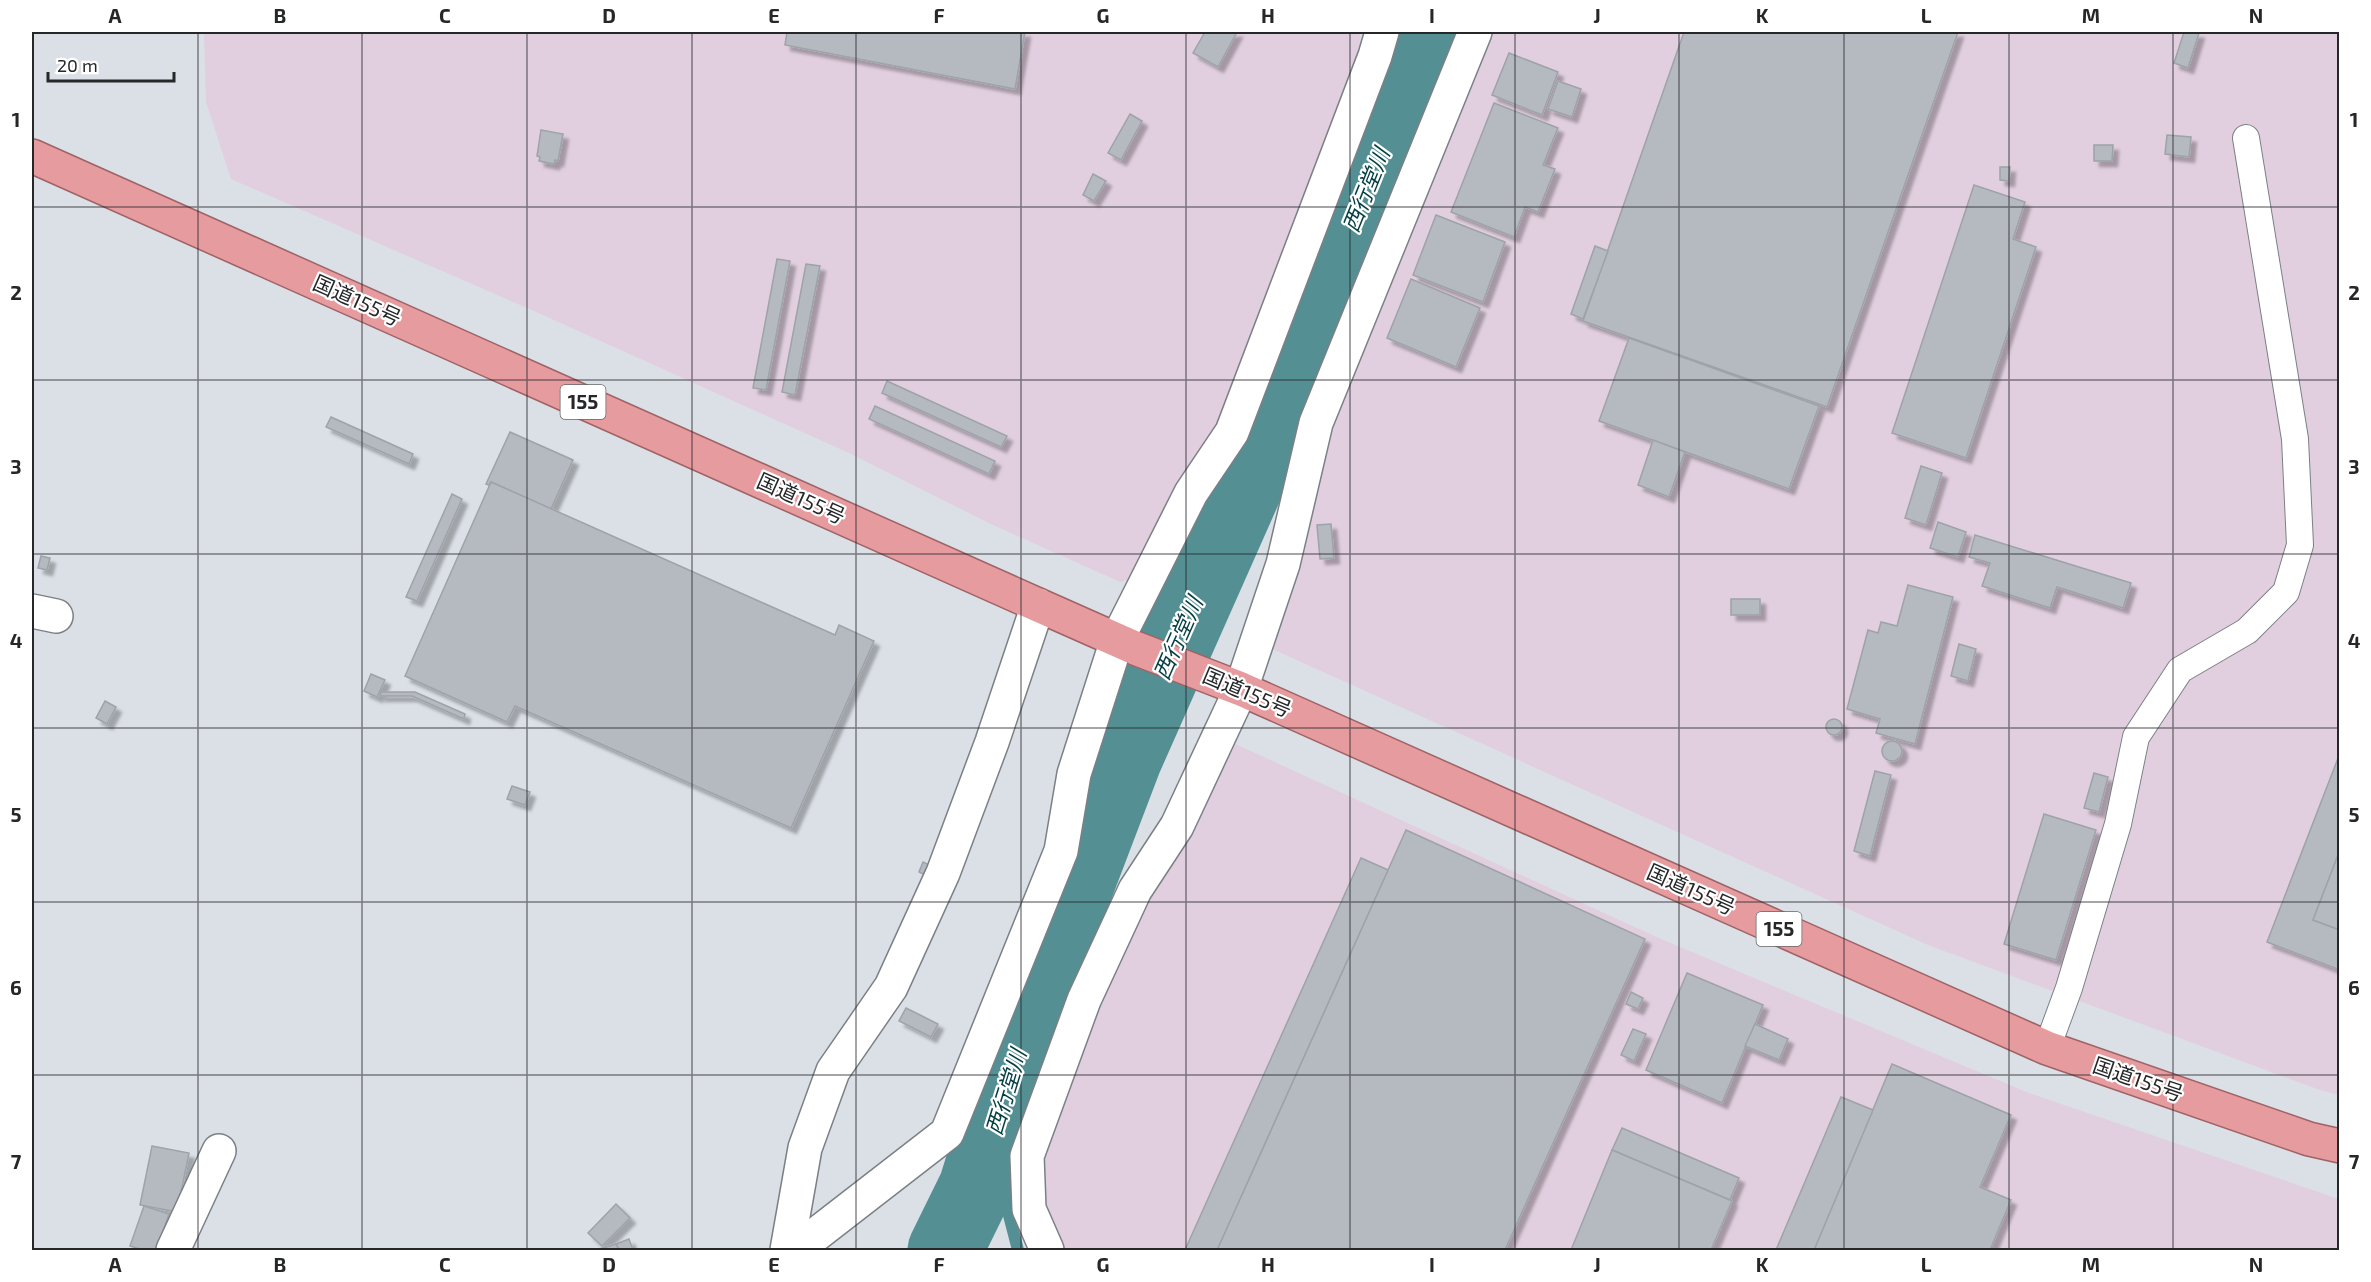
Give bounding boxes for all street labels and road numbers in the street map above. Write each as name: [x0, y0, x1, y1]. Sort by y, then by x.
street label: 国道155号: [310, 269, 406, 330]
road number: 155: [560, 385, 606, 419]
street label: 国道155号: [754, 467, 850, 528]
street label: 国道155号: [1199, 662, 1296, 721]
street label: 国道155号: [1644, 858, 1740, 919]
road number: 155: [1756, 912, 1802, 946]
street label: 国道155号: [2090, 1051, 2187, 1106]

